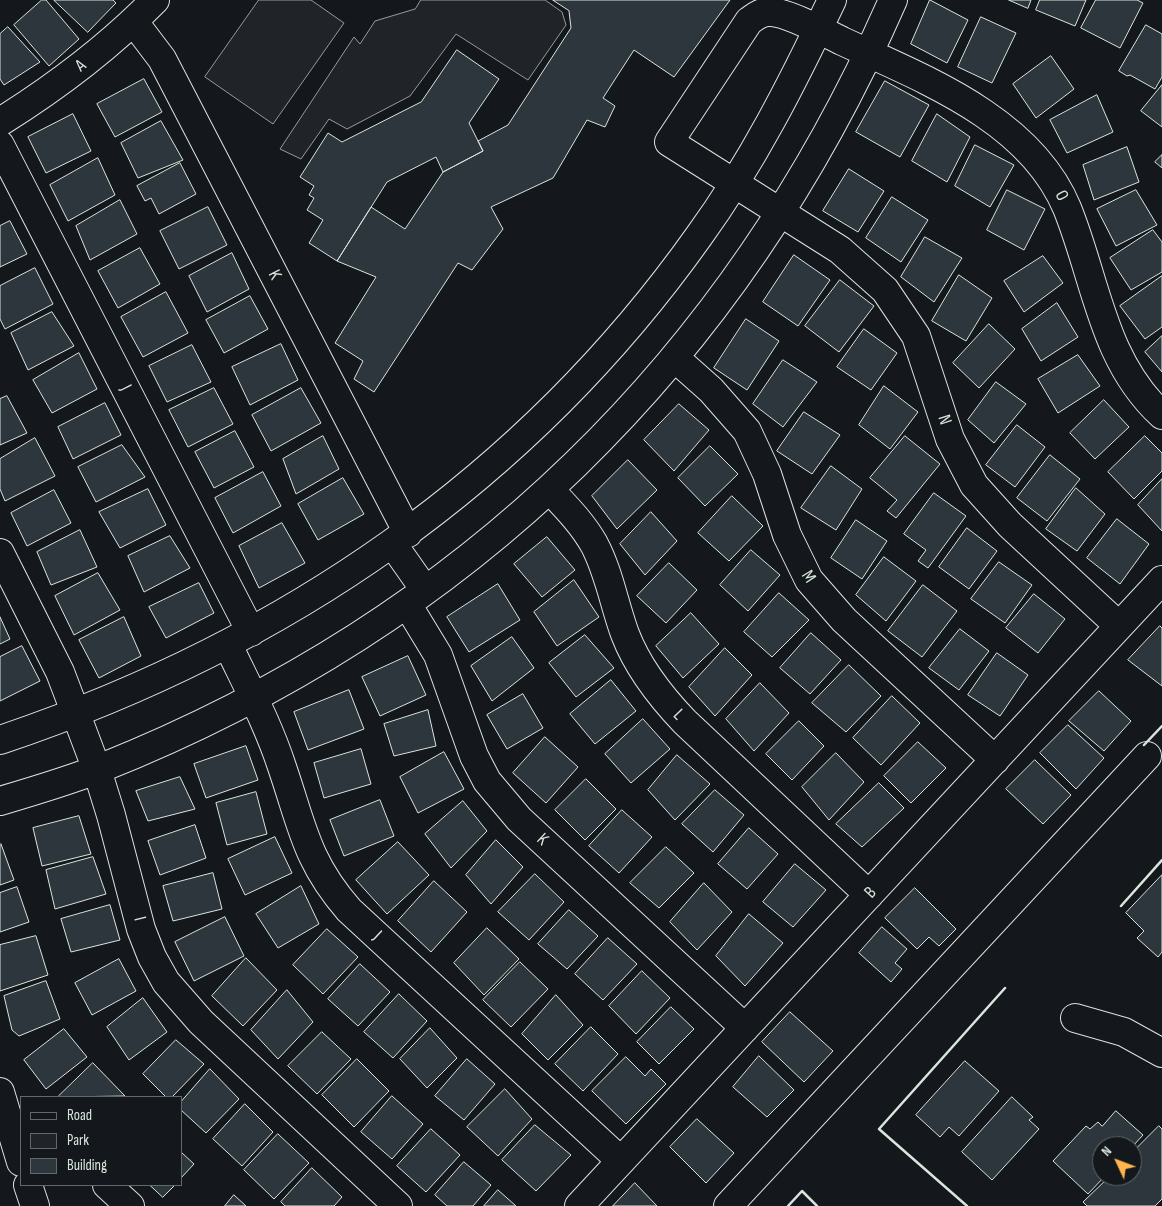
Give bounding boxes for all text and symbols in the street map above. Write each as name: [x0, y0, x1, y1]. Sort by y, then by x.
street label: A: [71, 55, 91, 77]
street label: O: [1049, 187, 1073, 205]
street label: K: [263, 266, 285, 284]
street label: J: [115, 381, 135, 395]
street label: N: [932, 412, 956, 428]
street label: M: [796, 567, 820, 587]
street label: L: [668, 705, 688, 725]
street label: K: [532, 829, 552, 851]
street label: B: [860, 883, 882, 903]
street label: I: [128, 915, 150, 923]
street label: J: [368, 927, 386, 945]
legend: [20, 1096, 182, 1186]
text: Road: [67, 1106, 92, 1125]
text: Park: [67, 1131, 89, 1150]
north arrow: [1092, 1136, 1142, 1186]
text: N: [1098, 1143, 1115, 1160]
text: Building: [67, 1156, 107, 1175]

